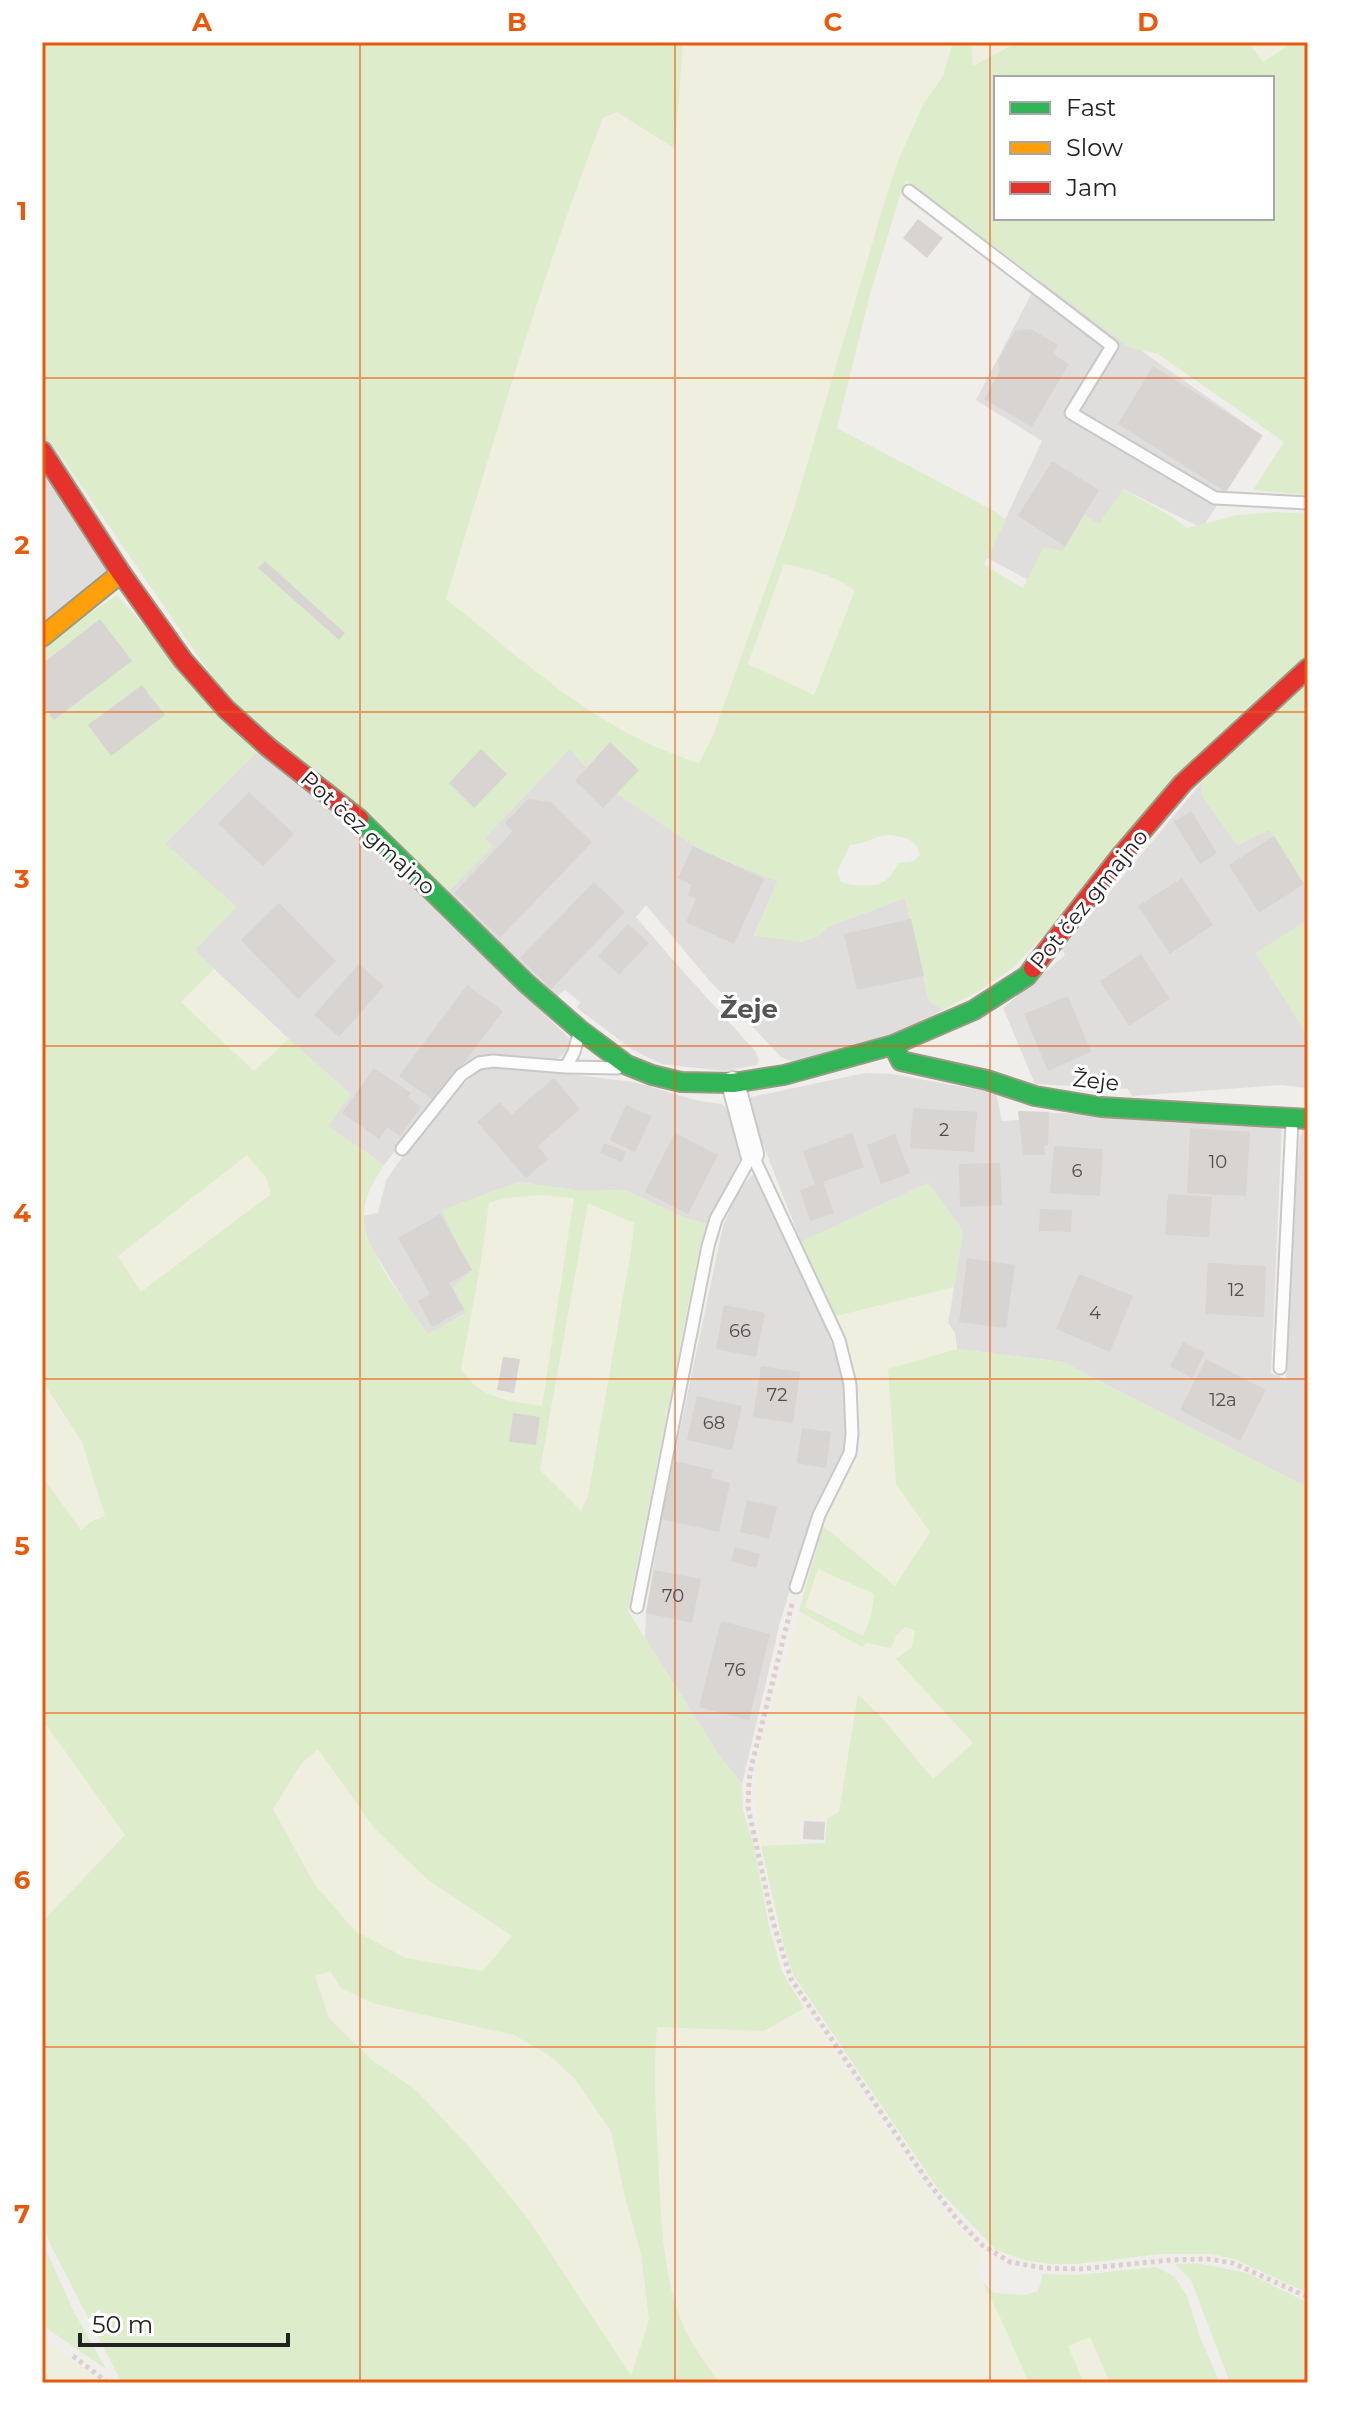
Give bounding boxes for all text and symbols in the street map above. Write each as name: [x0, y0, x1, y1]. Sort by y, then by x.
text: A: [191, 6, 213, 38]
text: B: [507, 6, 527, 38]
text: C: [824, 6, 843, 38]
text: D: [1137, 6, 1159, 38]
legend: [994, 76, 1274, 220]
text: Fast: [1066, 93, 1117, 122]
text: Slow: [1066, 133, 1123, 162]
text: Jam: [1065, 173, 1118, 202]
text: 1: [17, 195, 27, 227]
text: 2: [14, 529, 30, 561]
street label: Pot čez gmajno: [295, 765, 441, 901]
street label: Pot čez gmajno: [1024, 823, 1154, 975]
text: 3: [13, 863, 30, 895]
district label: Žeje: [720, 993, 778, 1025]
street label: Žeje: [1071, 1065, 1121, 1097]
house number: 2: [939, 1119, 949, 1141]
house number: 10: [1209, 1151, 1227, 1173]
house number: 6: [1072, 1160, 1083, 1182]
text: 4: [13, 1197, 31, 1229]
house number: 12: [1228, 1279, 1244, 1301]
house number: 4: [1089, 1302, 1101, 1324]
house number: 66: [729, 1320, 751, 1342]
house number: 72: [767, 1384, 787, 1406]
house number: 12a: [1209, 1389, 1237, 1411]
house number: 68: [703, 1412, 725, 1434]
text: 5: [14, 1530, 30, 1562]
house number: 70: [662, 1585, 684, 1607]
house number: 76: [724, 1659, 746, 1681]
text: 6: [14, 1864, 31, 1896]
text: 7: [14, 2198, 30, 2230]
scale bar: [80, 2297, 288, 2347]
text: 50 m: [92, 2310, 153, 2339]

